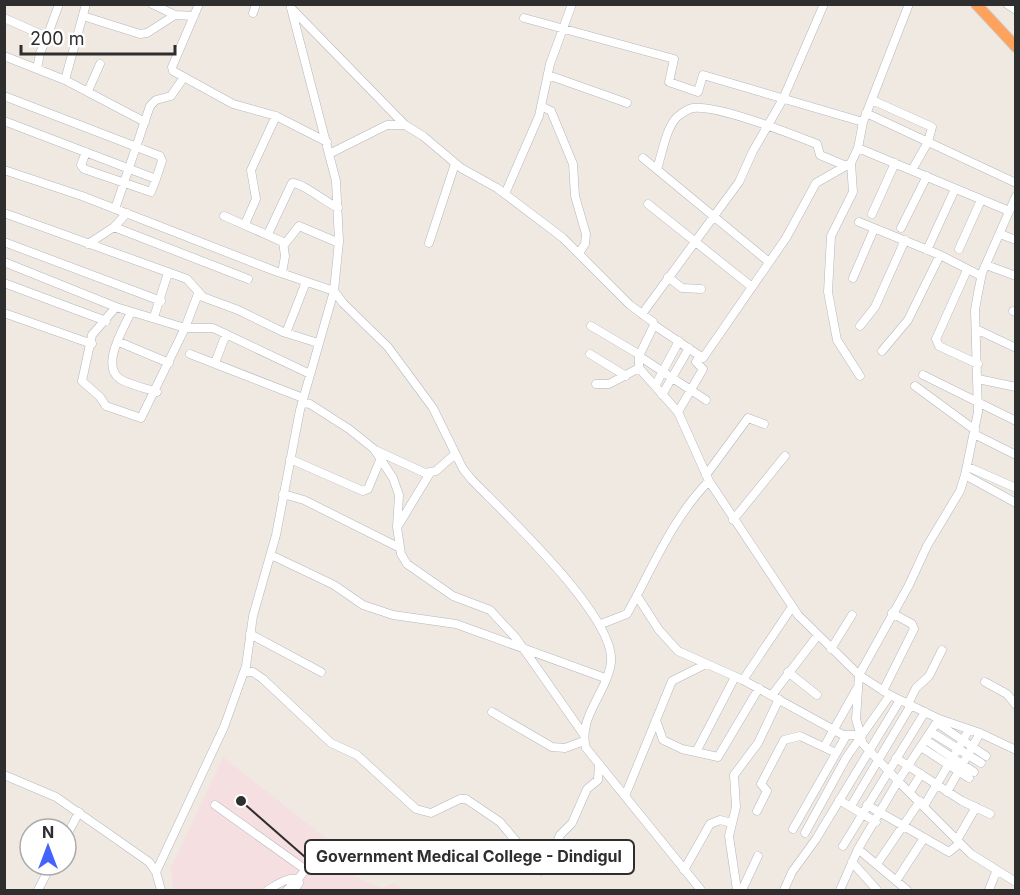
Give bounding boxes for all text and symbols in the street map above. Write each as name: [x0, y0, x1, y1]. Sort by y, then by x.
scale bar: [21, 18, 176, 56]
text: 200 m: [30, 28, 85, 49]
north arrow: [18, 817, 78, 877]
text: N: [42, 822, 54, 842]
callout: Government Medical College - Dindigul: [305, 840, 634, 874]
text: Government Medical College - Dindigul: [316, 846, 622, 866]

